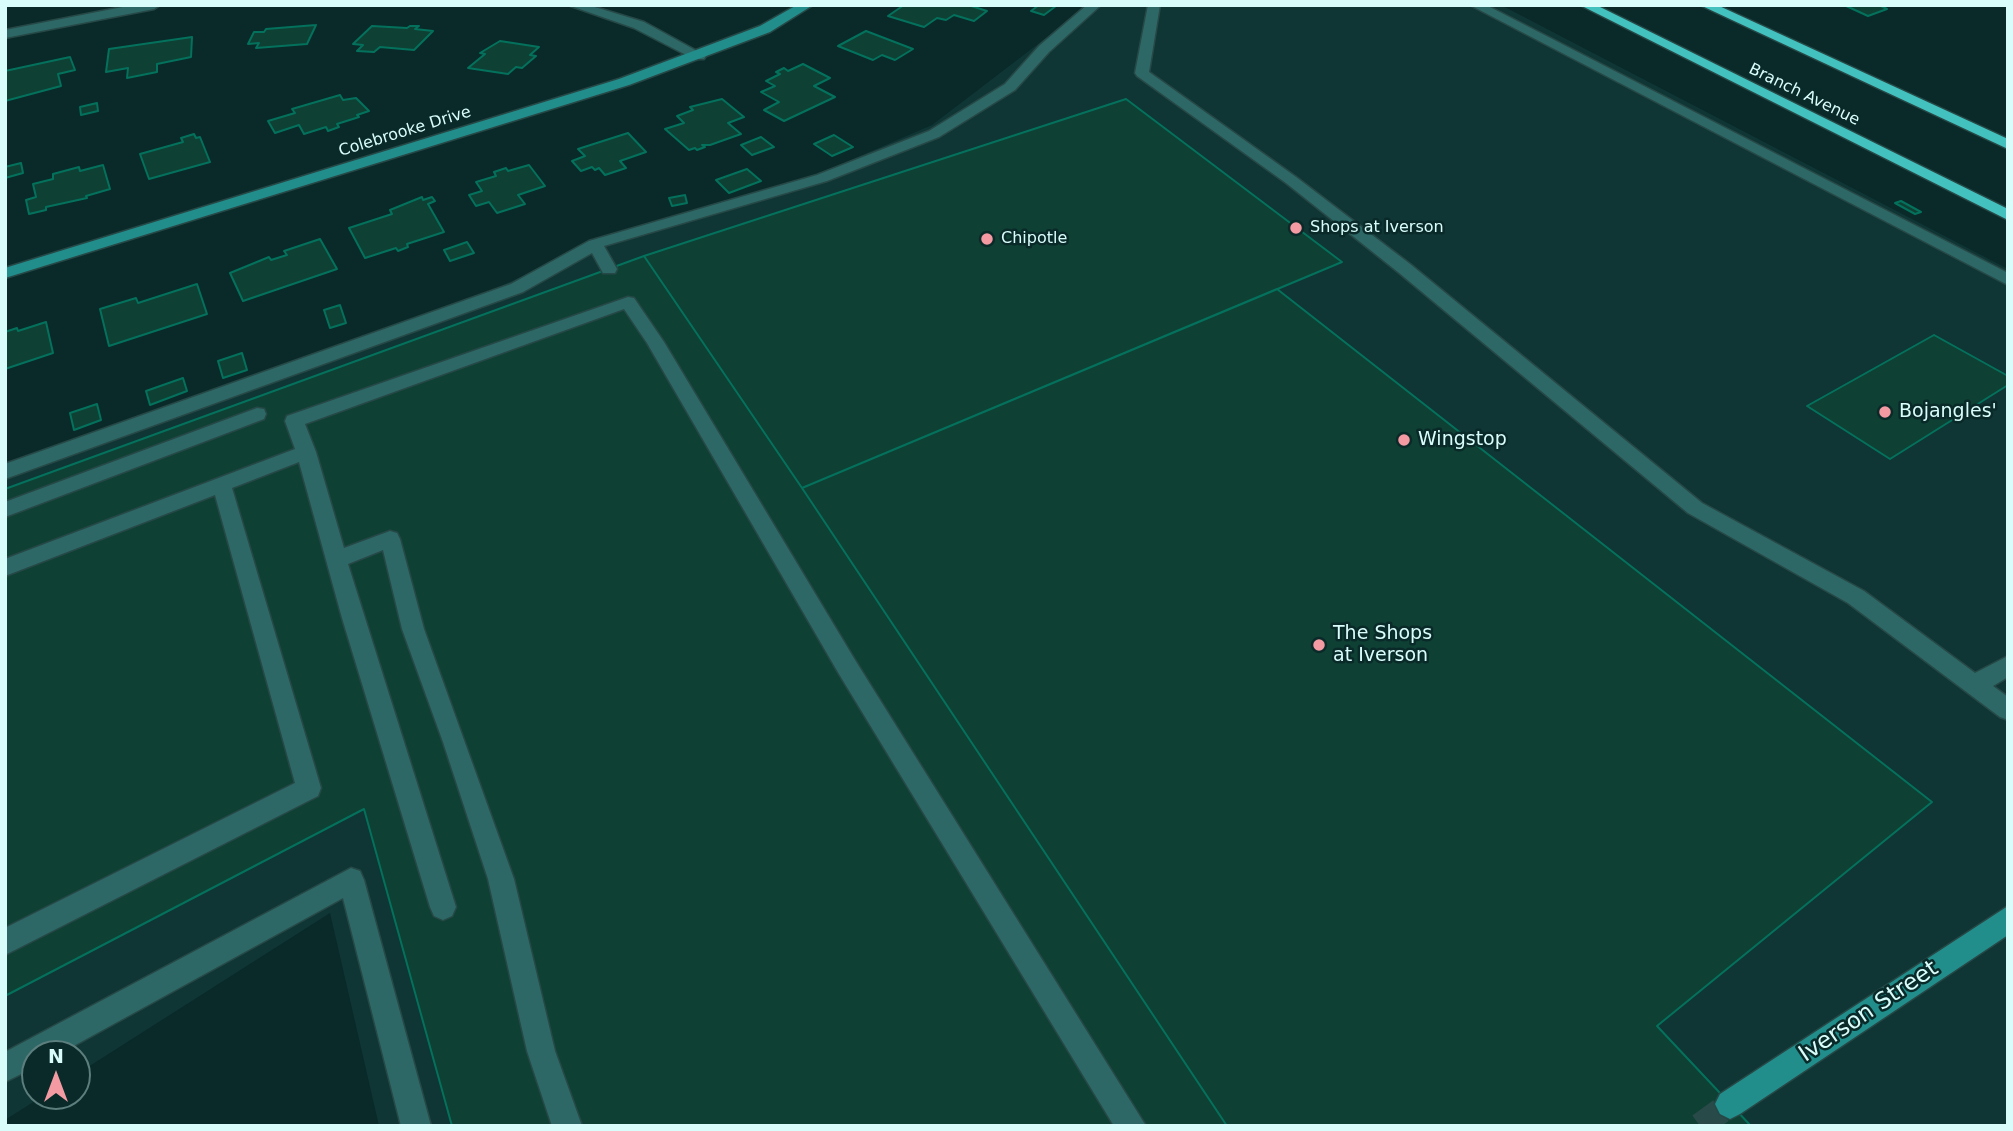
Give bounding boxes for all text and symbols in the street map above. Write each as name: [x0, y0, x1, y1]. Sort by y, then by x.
street label: Branch Avenue: [1745, 60, 1863, 130]
street label: Colebrooke Drive: [336, 103, 474, 161]
place label: Shops at Iverson: [1310, 218, 1444, 238]
marker: Shops at Iverson: [1288, 220, 1304, 236]
place label: Chipotle: [1001, 229, 1067, 249]
marker: Chipotle: [979, 231, 995, 247]
place label: Bojangles': [1899, 401, 1997, 423]
marker: Bojangles': [1877, 404, 1893, 420]
place label: Wingstop: [1418, 429, 1507, 451]
marker: Wingstop: [1396, 432, 1412, 448]
place label: The Shops at Iverson: [1333, 623, 1432, 667]
marker: The Shops at Iverson: [1311, 637, 1327, 653]
street label: Iverson Street: [1794, 955, 1944, 1069]
north arrow: [21, 1040, 91, 1110]
text: N: [48, 1045, 64, 1067]

